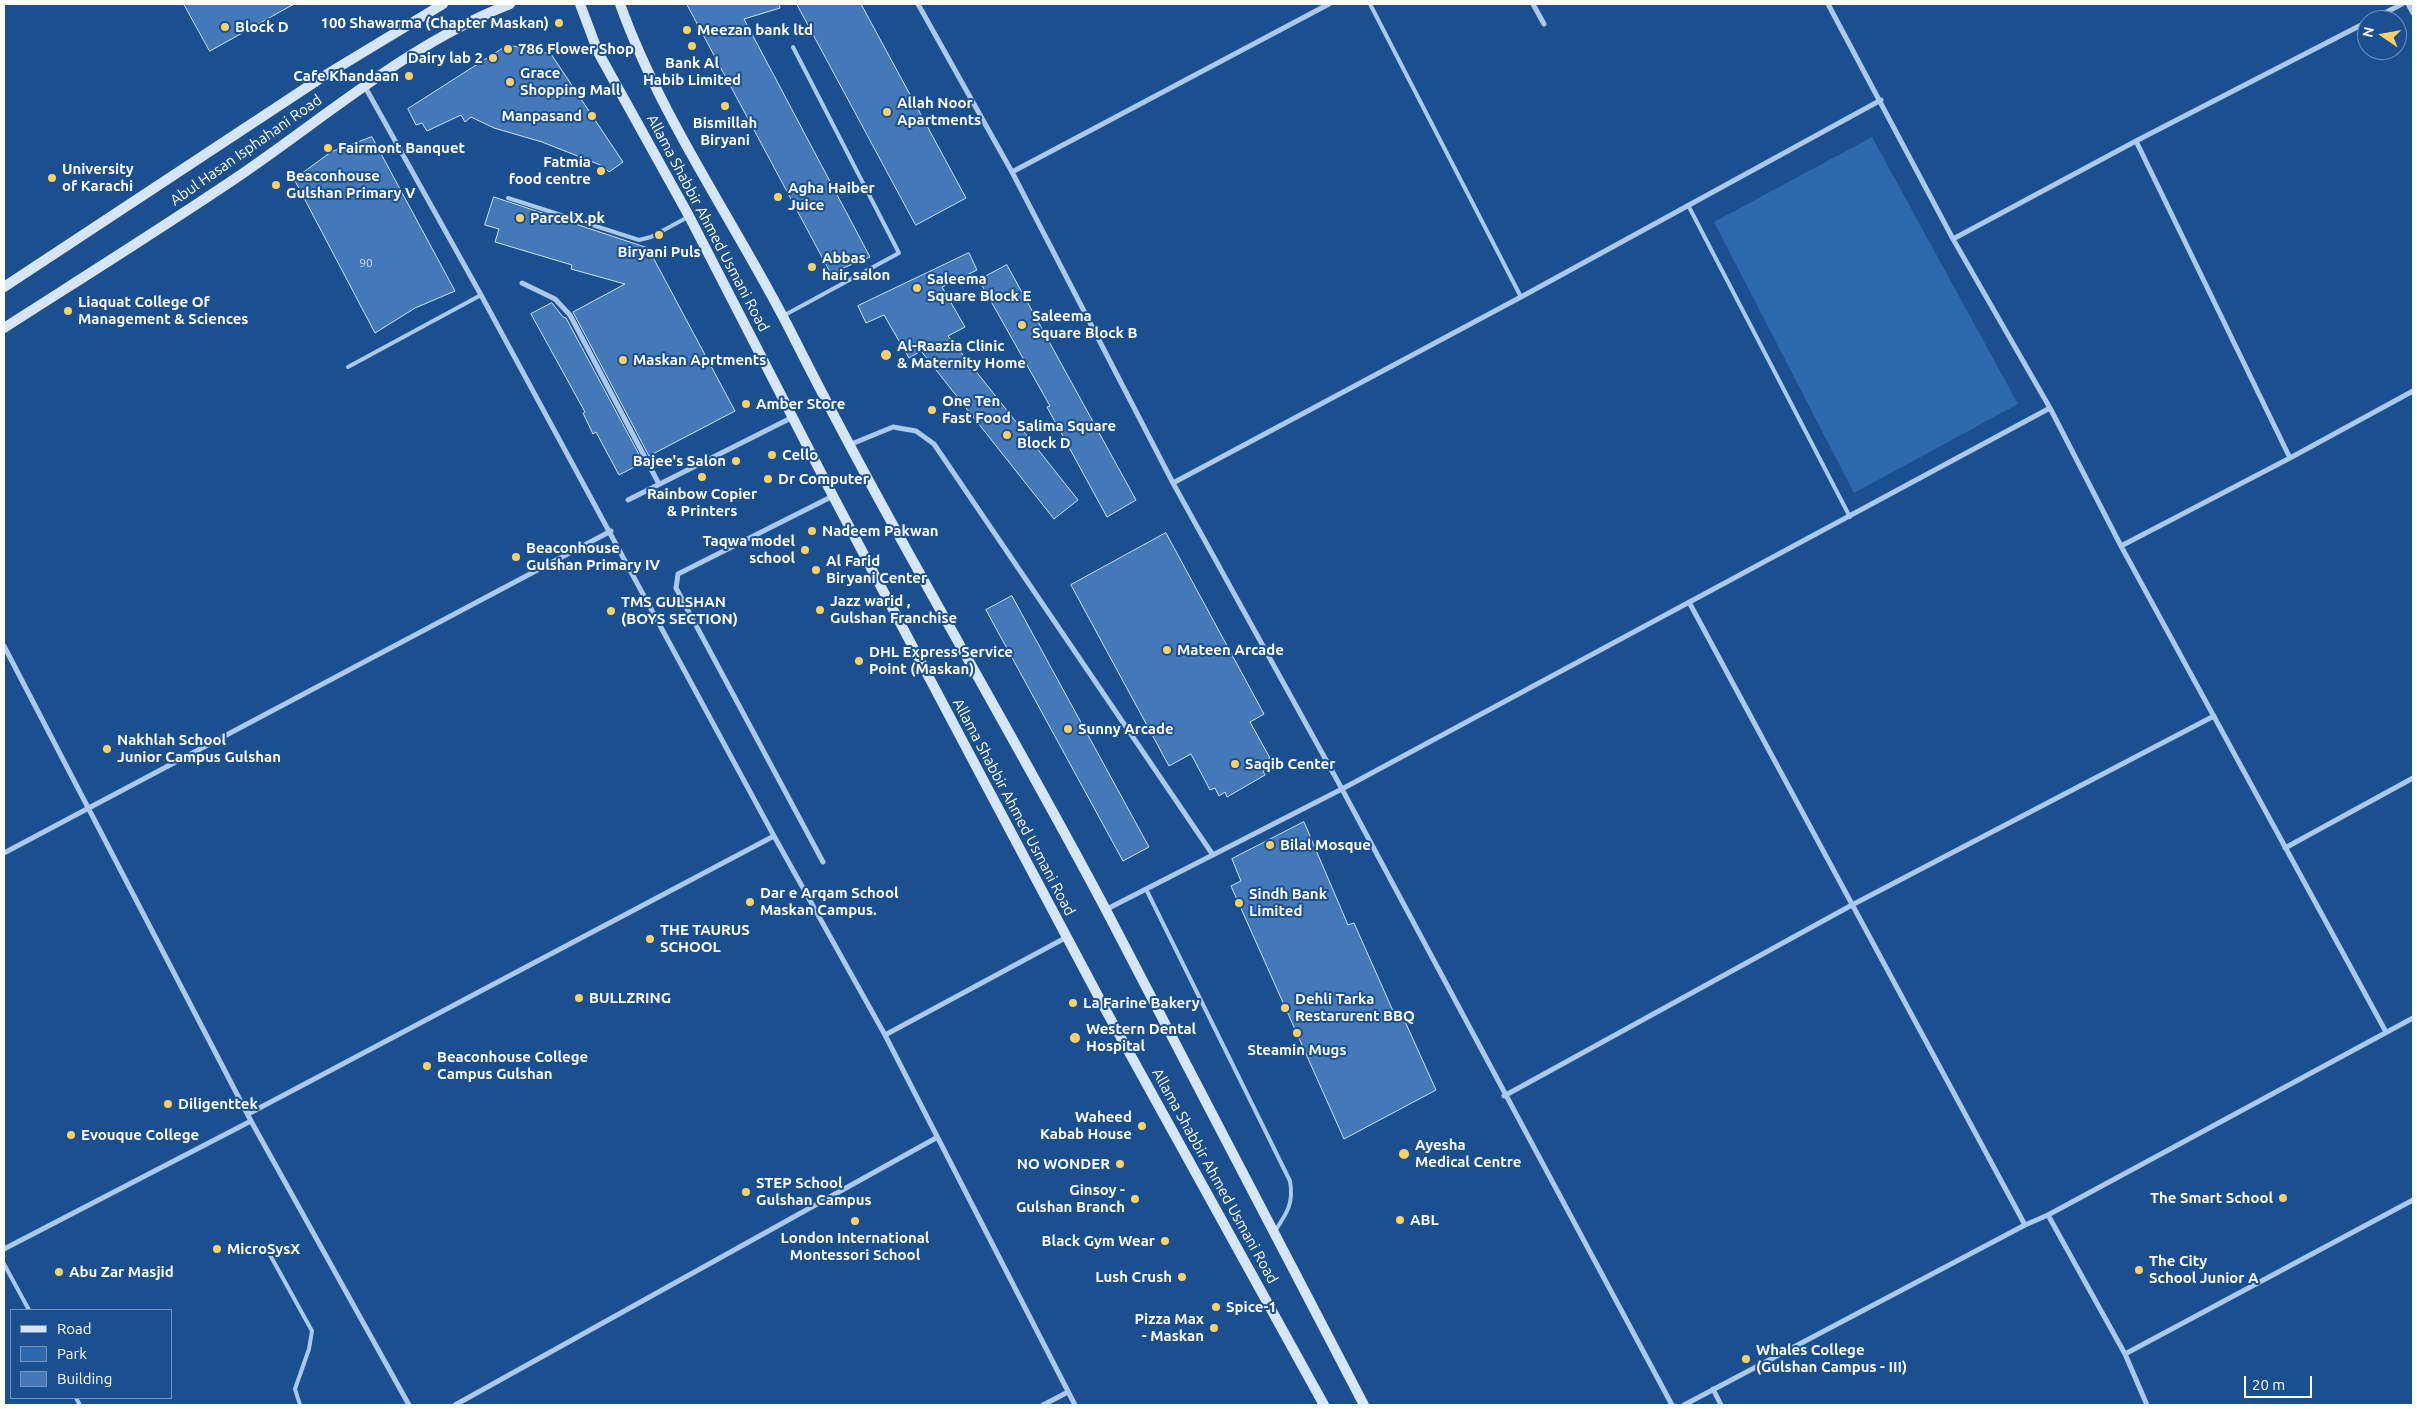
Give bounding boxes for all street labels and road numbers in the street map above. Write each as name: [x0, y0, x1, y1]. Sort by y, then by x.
street label: Abul Hasan Isphahani Road: [167, 91, 325, 209]
street label: Allama Shabbir Ahmed Usmani Road: [643, 111, 773, 335]
street label: Allama Shabbir Ahmed Usmani Road: [949, 695, 1079, 919]
street label: Allama Shabbir Ahmed Usmani Road: [1148, 1065, 1282, 1287]

